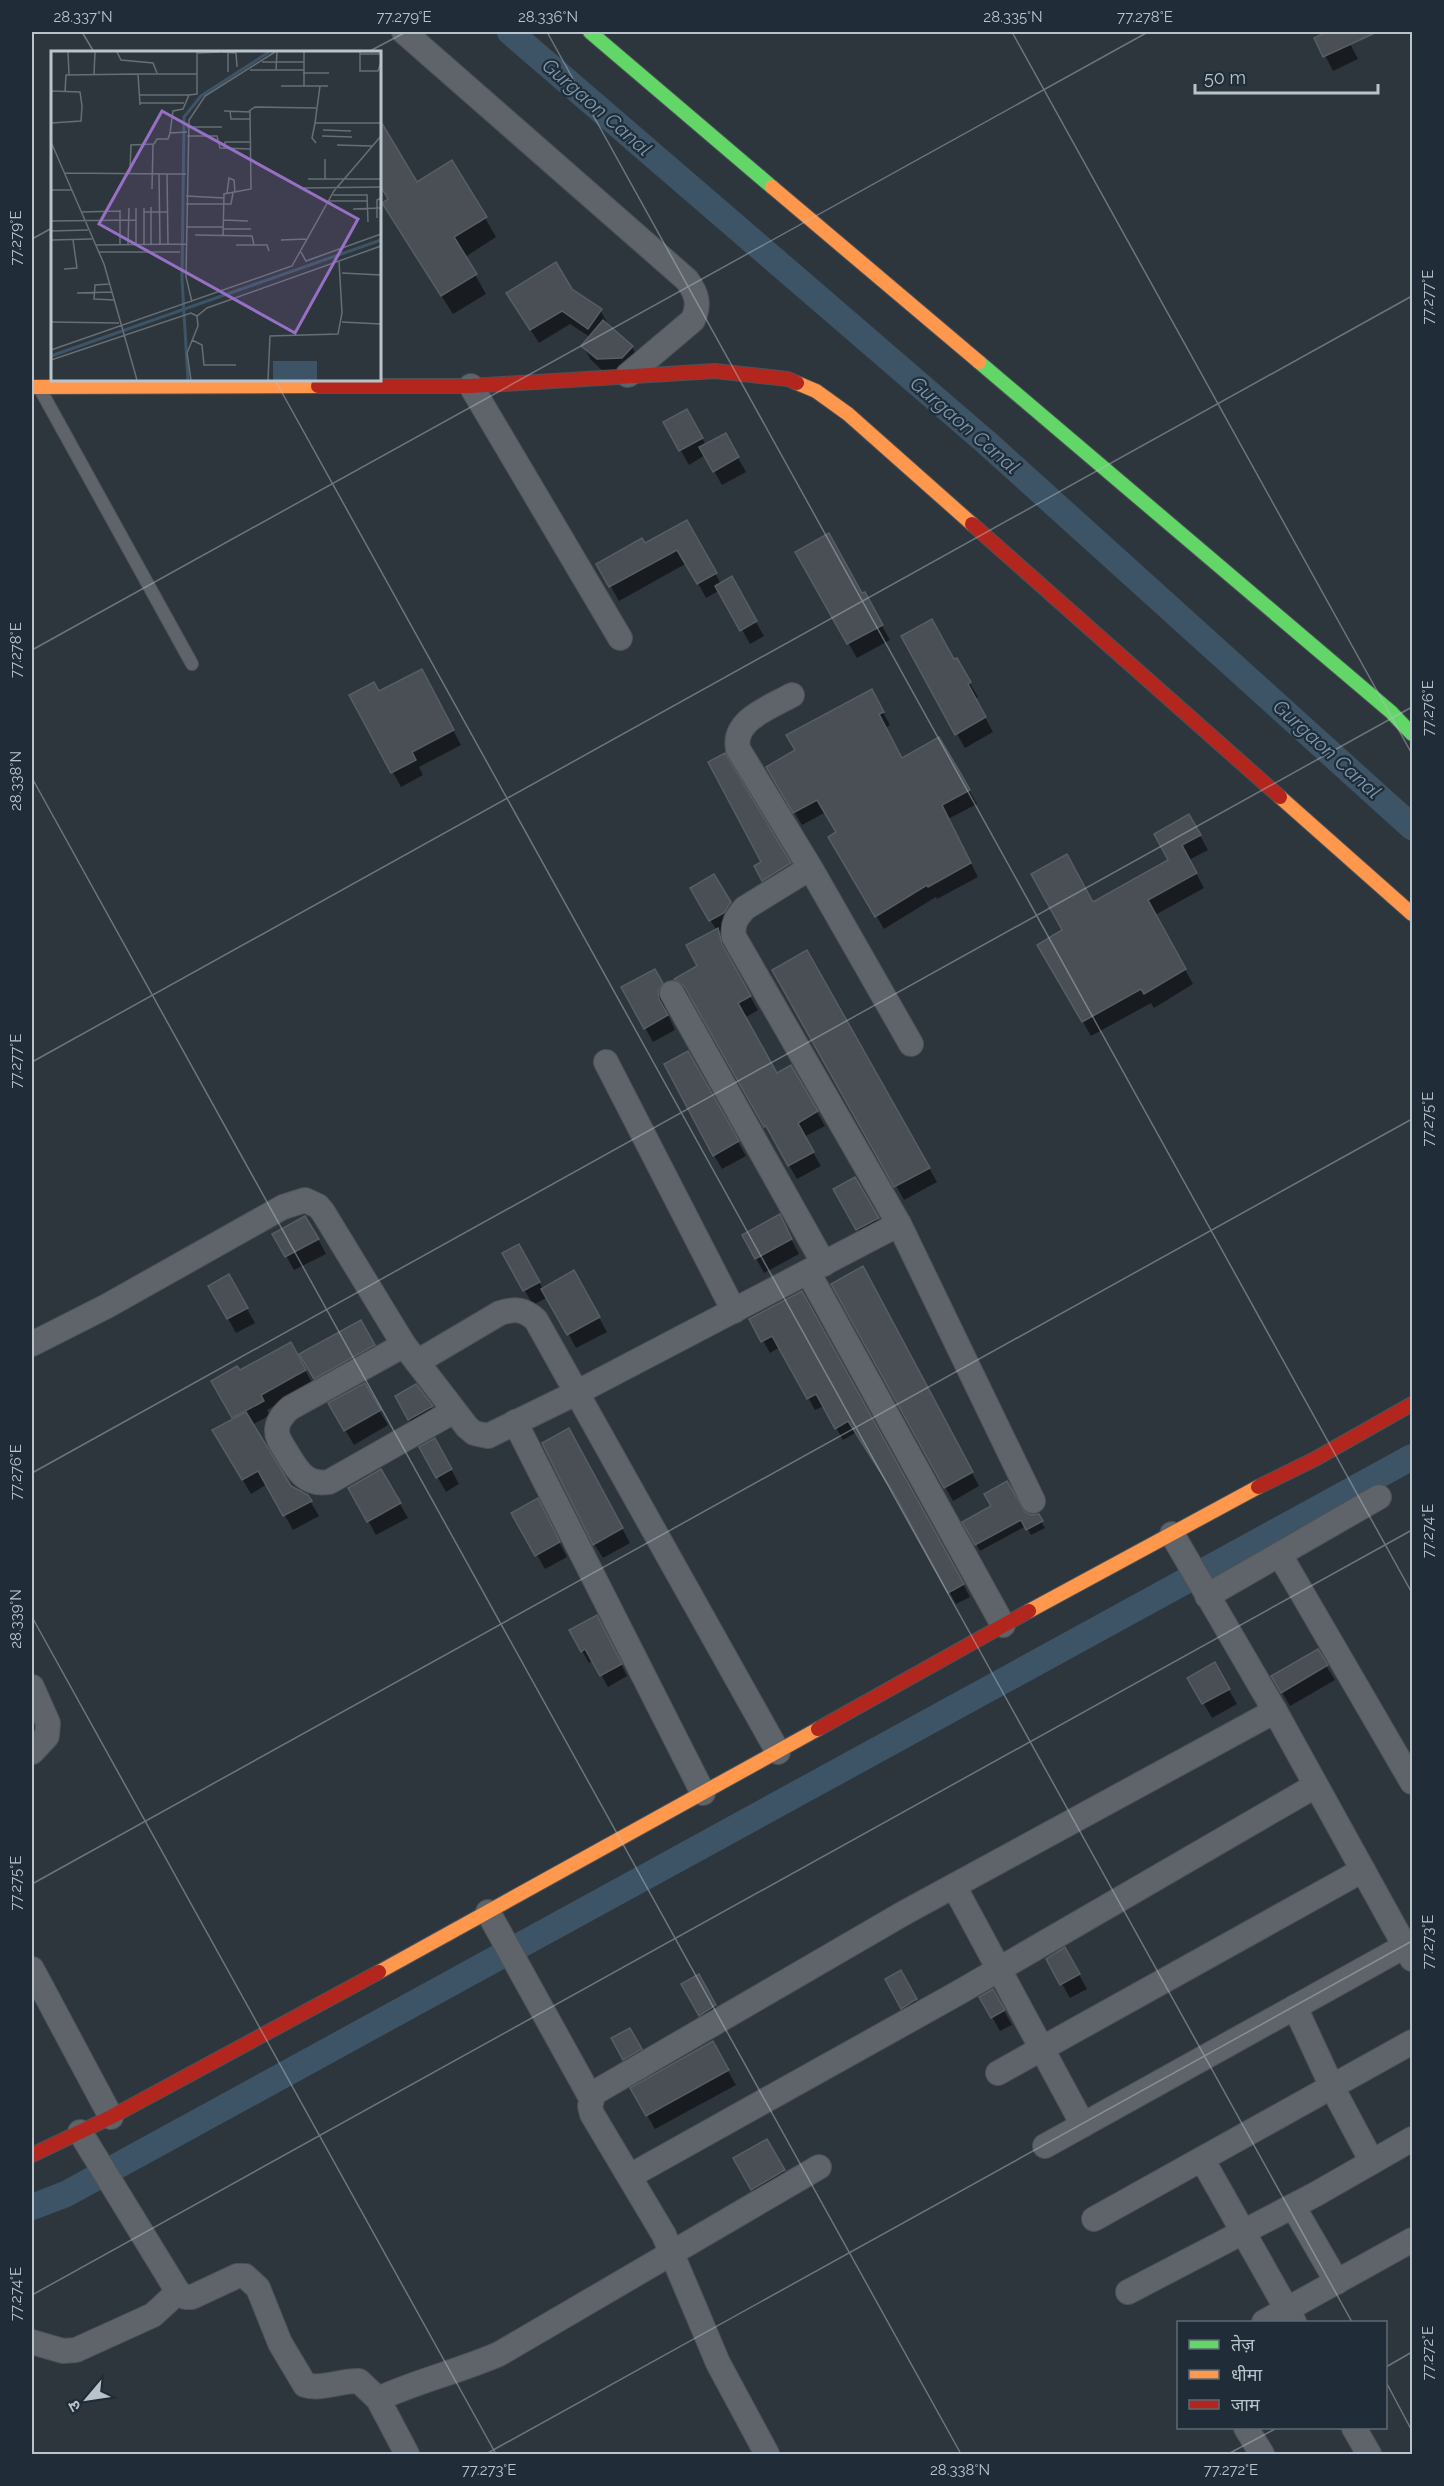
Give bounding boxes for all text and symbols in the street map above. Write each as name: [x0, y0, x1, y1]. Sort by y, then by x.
text: 28.337°N: [53, 8, 113, 26]
text: 77.279°E: [376, 8, 432, 26]
text: 28.336°N: [518, 8, 578, 26]
text: 28.335°N: [983, 8, 1043, 26]
text: 77.278°E: [1117, 8, 1173, 26]
inset map: [51, 51, 381, 381]
water label: Gurgaon Canal: [538, 53, 656, 161]
scale bar: [1195, 57, 1378, 95]
text: 50 m: [1204, 67, 1246, 88]
text: 77.279°E: [7, 210, 25, 266]
text: 77.277°E: [1419, 270, 1437, 324]
water label: Gurgaon Canal: [906, 371, 1024, 479]
text: 77.278°E: [7, 622, 25, 678]
text: 77.276°E: [1419, 680, 1437, 736]
water label: Gurgaon Canal: [1268, 694, 1386, 804]
text: 28.338°N: [7, 751, 25, 811]
text: 77.277°E: [7, 1034, 25, 1088]
text: 77.275°E: [1419, 1092, 1437, 1146]
text: 77.276°E: [7, 1444, 25, 1500]
text: 77.274°E: [1419, 1504, 1437, 1558]
text: 28.339°N: [7, 1589, 25, 1649]
text: 77.275°E: [7, 1856, 25, 1910]
text: 77.273°E: [1419, 1915, 1437, 1969]
text: 77.274°E: [7, 2267, 25, 2321]
legend: [1177, 2321, 1387, 2429]
text: 77.272°E: [1419, 2326, 1437, 2380]
text: तेज़: [1231, 2334, 1255, 2355]
text: धीमा: [1231, 2364, 1262, 2385]
north arrow: [57, 2369, 117, 2429]
text: जाम: [1231, 2394, 1261, 2415]
text: उ: [63, 2397, 85, 2415]
text: 77.273°E: [462, 2461, 516, 2479]
text: 28.338°N: [930, 2461, 990, 2479]
text: 77.272°E: [1204, 2461, 1258, 2479]

